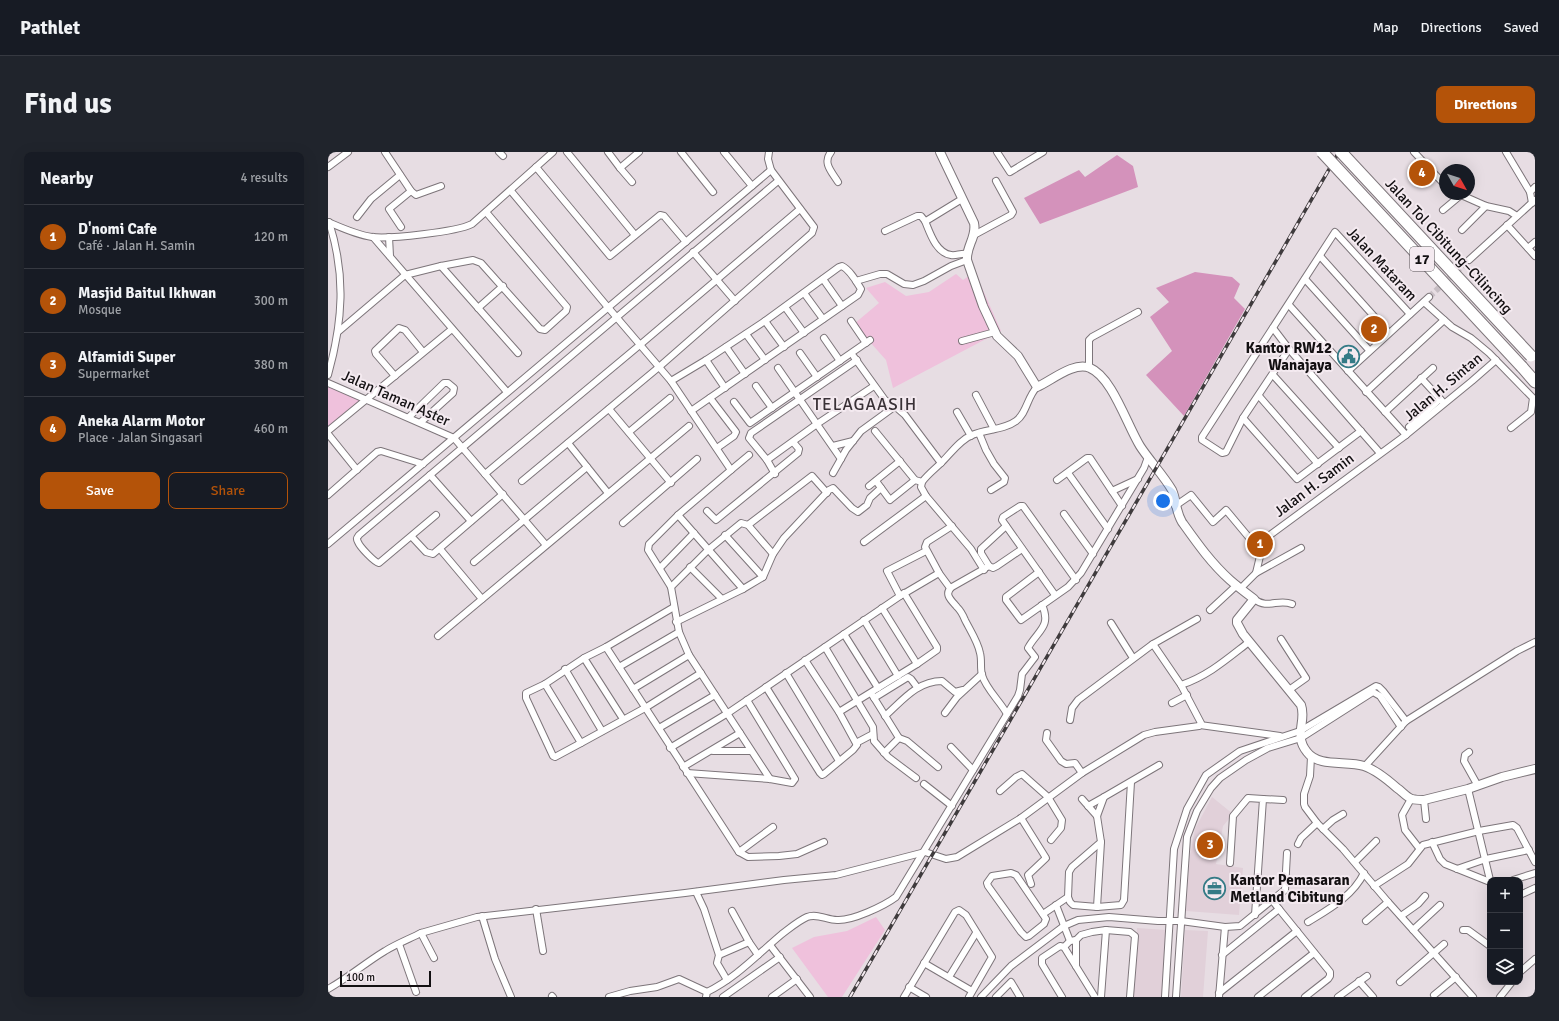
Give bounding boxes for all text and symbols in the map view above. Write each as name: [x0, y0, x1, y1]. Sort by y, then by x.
text: Pathlet: [20, 16, 80, 40]
text: Map: [1373, 19, 1399, 36]
text: Directions: [1421, 19, 1482, 36]
text: Saved: [1504, 19, 1539, 36]
button: Directions: [1436, 86, 1535, 123]
text: Find us: [24, 87, 112, 121]
pin: 4: [1409, 158, 1435, 188]
north arrow: [1439, 164, 1475, 200]
text: Nearby: [40, 168, 93, 189]
text: 4 results: [240, 170, 288, 186]
street label: Jalan Tol Cibitung–Cilincing: [1381, 175, 1517, 318]
text: D'nomi Cafe: [78, 220, 157, 238]
street label: Jalan Mataram: [1343, 223, 1421, 305]
text: 1: [49, 229, 57, 245]
text: 120 m: [254, 229, 288, 245]
text: Café · Jalan H. Samin: [78, 238, 195, 254]
road number: 17: [1410, 247, 1434, 271]
text: Masjid Baitul Ikhwan: [78, 284, 216, 302]
text: 2: [49, 293, 57, 309]
text: 300 m: [254, 293, 288, 309]
text: Mosque: [78, 302, 121, 318]
pin: 2: [1361, 314, 1387, 344]
place label: Kantor RW12 Wanajaya: [1245, 339, 1332, 374]
public building icon: Kantor RW12 Wanajaya: [1335, 344, 1361, 370]
text: Alfamidi Super: [78, 348, 176, 366]
street label: Jalan H. Sintan: [1400, 349, 1486, 425]
text: 3: [49, 357, 57, 373]
text: 380 m: [254, 357, 288, 373]
text: Supermarket: [78, 366, 150, 382]
street label: Jalan Taman Aster: [339, 366, 453, 430]
district label: TELAGAASIH: [813, 394, 917, 415]
text: Aneka Alarm Motor: [78, 412, 205, 430]
text: 4: [49, 421, 57, 437]
text: 460 m: [254, 421, 288, 437]
text: Place · Jalan Singasari: [78, 430, 203, 446]
street label: Jalan H. Samin: [1271, 449, 1357, 521]
button: Save: [40, 472, 160, 509]
button: Share: [168, 472, 288, 509]
your location: [1153, 491, 1173, 511]
pin: 1: [1247, 529, 1273, 559]
pin: 3: [1197, 830, 1223, 860]
place label: Kantor Pemasaran Metland Cibitung: [1230, 871, 1350, 906]
office icon: Kantor Pemasaran Metland Cibitung: [1202, 876, 1228, 902]
map controls: [1487, 877, 1523, 985]
button: +: [1487, 877, 1523, 913]
button: −: [1487, 913, 1523, 949]
button: layers: [1487, 949, 1523, 985]
scale bar: [340, 969, 431, 988]
text: 100 m: [346, 971, 375, 984]

